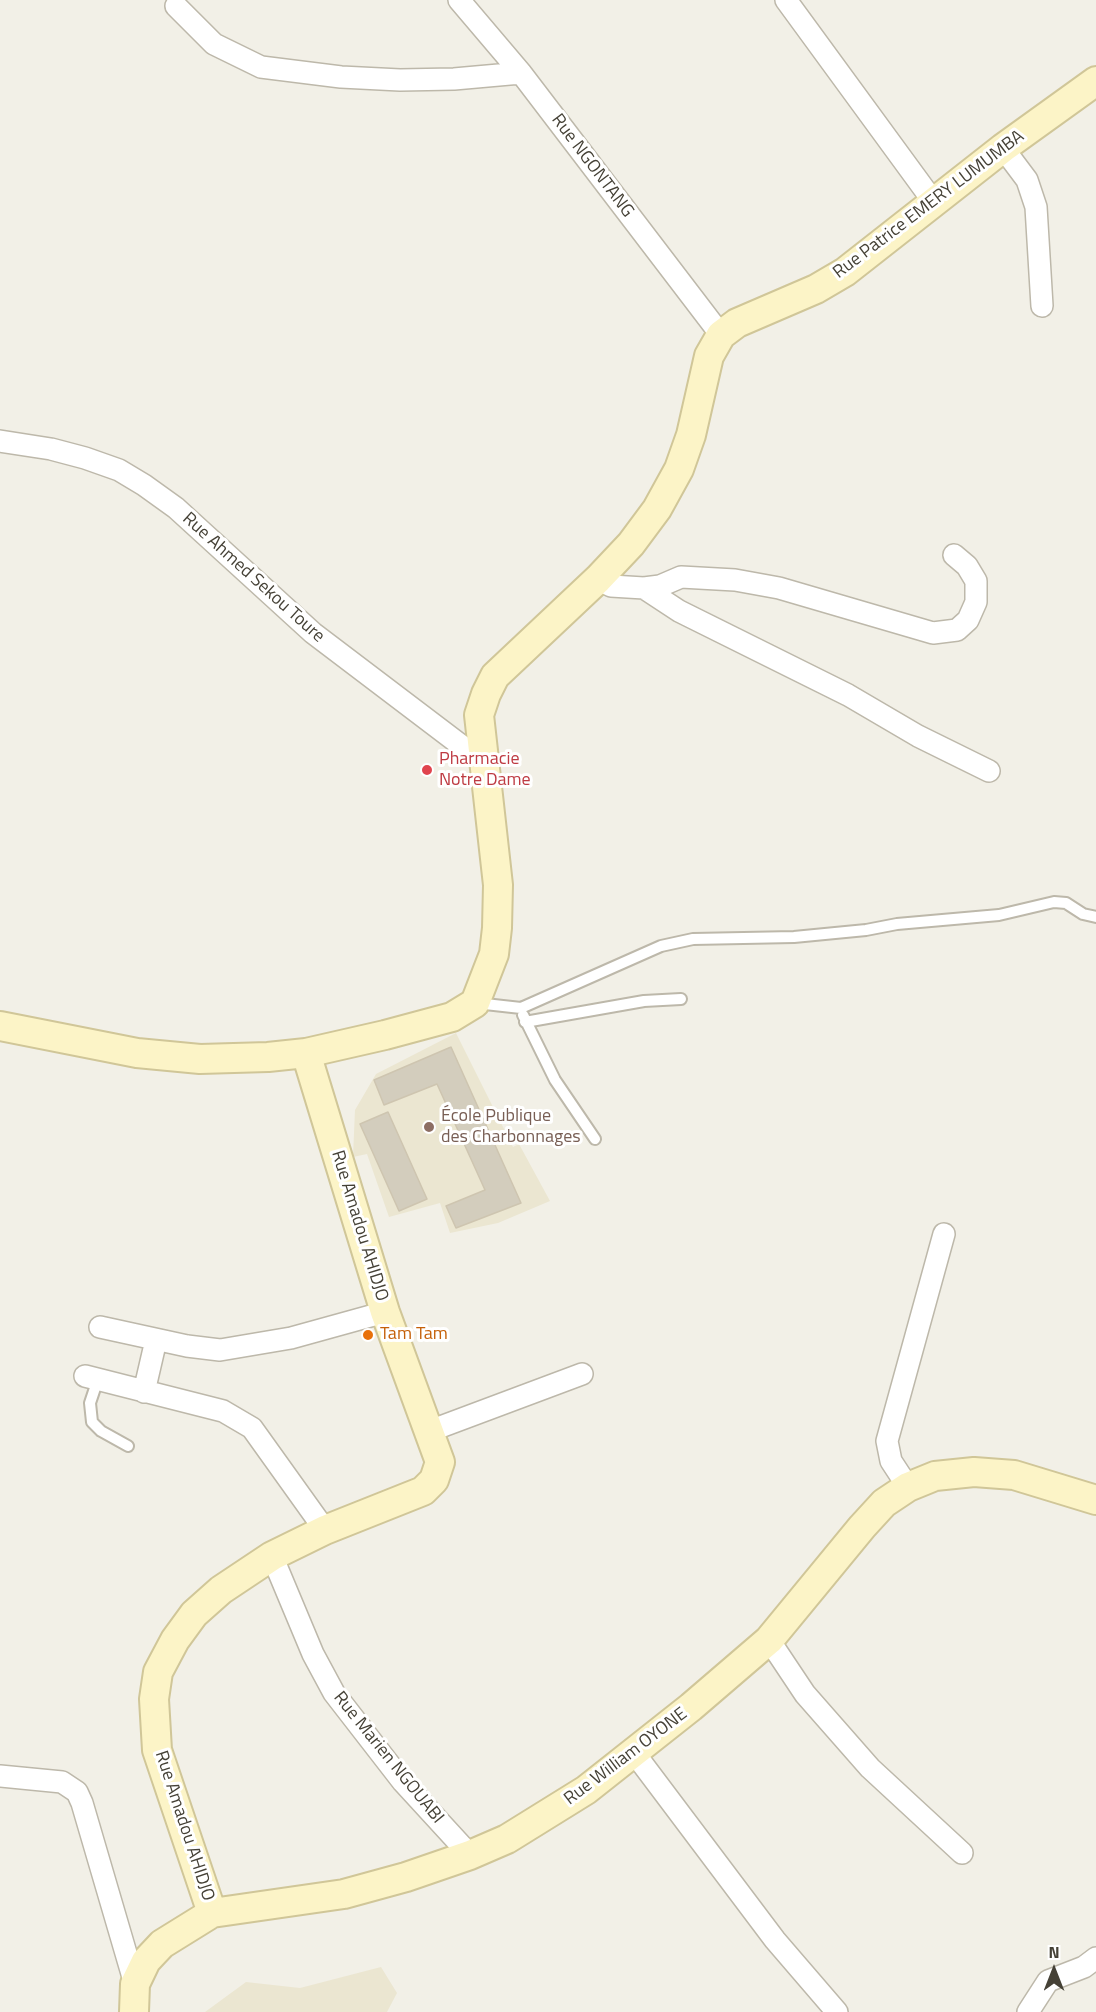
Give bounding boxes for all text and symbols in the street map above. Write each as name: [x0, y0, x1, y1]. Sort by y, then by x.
street label: Rue NGONTANG: [546, 110, 638, 222]
street label: Rue Patrice EMERY LUMUMBA: [829, 126, 1029, 284]
street label: Rue Ahmed Sekou Toure: [177, 508, 329, 648]
place label: Pharmacie Notre Dame: [439, 749, 531, 792]
marker: Pharmacie Notre Dame: [420, 763, 434, 777]
place label: École Publique des Charbonnages: [441, 1106, 581, 1148]
marker: École Publique des Charbonnages: [422, 1120, 436, 1134]
street label: Rue Amadou AHIDJO: [326, 1148, 392, 1304]
place label: Tam Tam: [380, 1324, 448, 1346]
marker: Tam Tam: [361, 1328, 375, 1342]
street label: Rue Marien NGOUABI: [328, 1688, 448, 1828]
street label: Rue William OYONE: [560, 1704, 692, 1810]
street label: Rue Amadou AHIDJO: [150, 1748, 218, 1904]
north arrow: [1024, 1940, 1084, 2000]
text: N: [1048, 1940, 1060, 1964]

